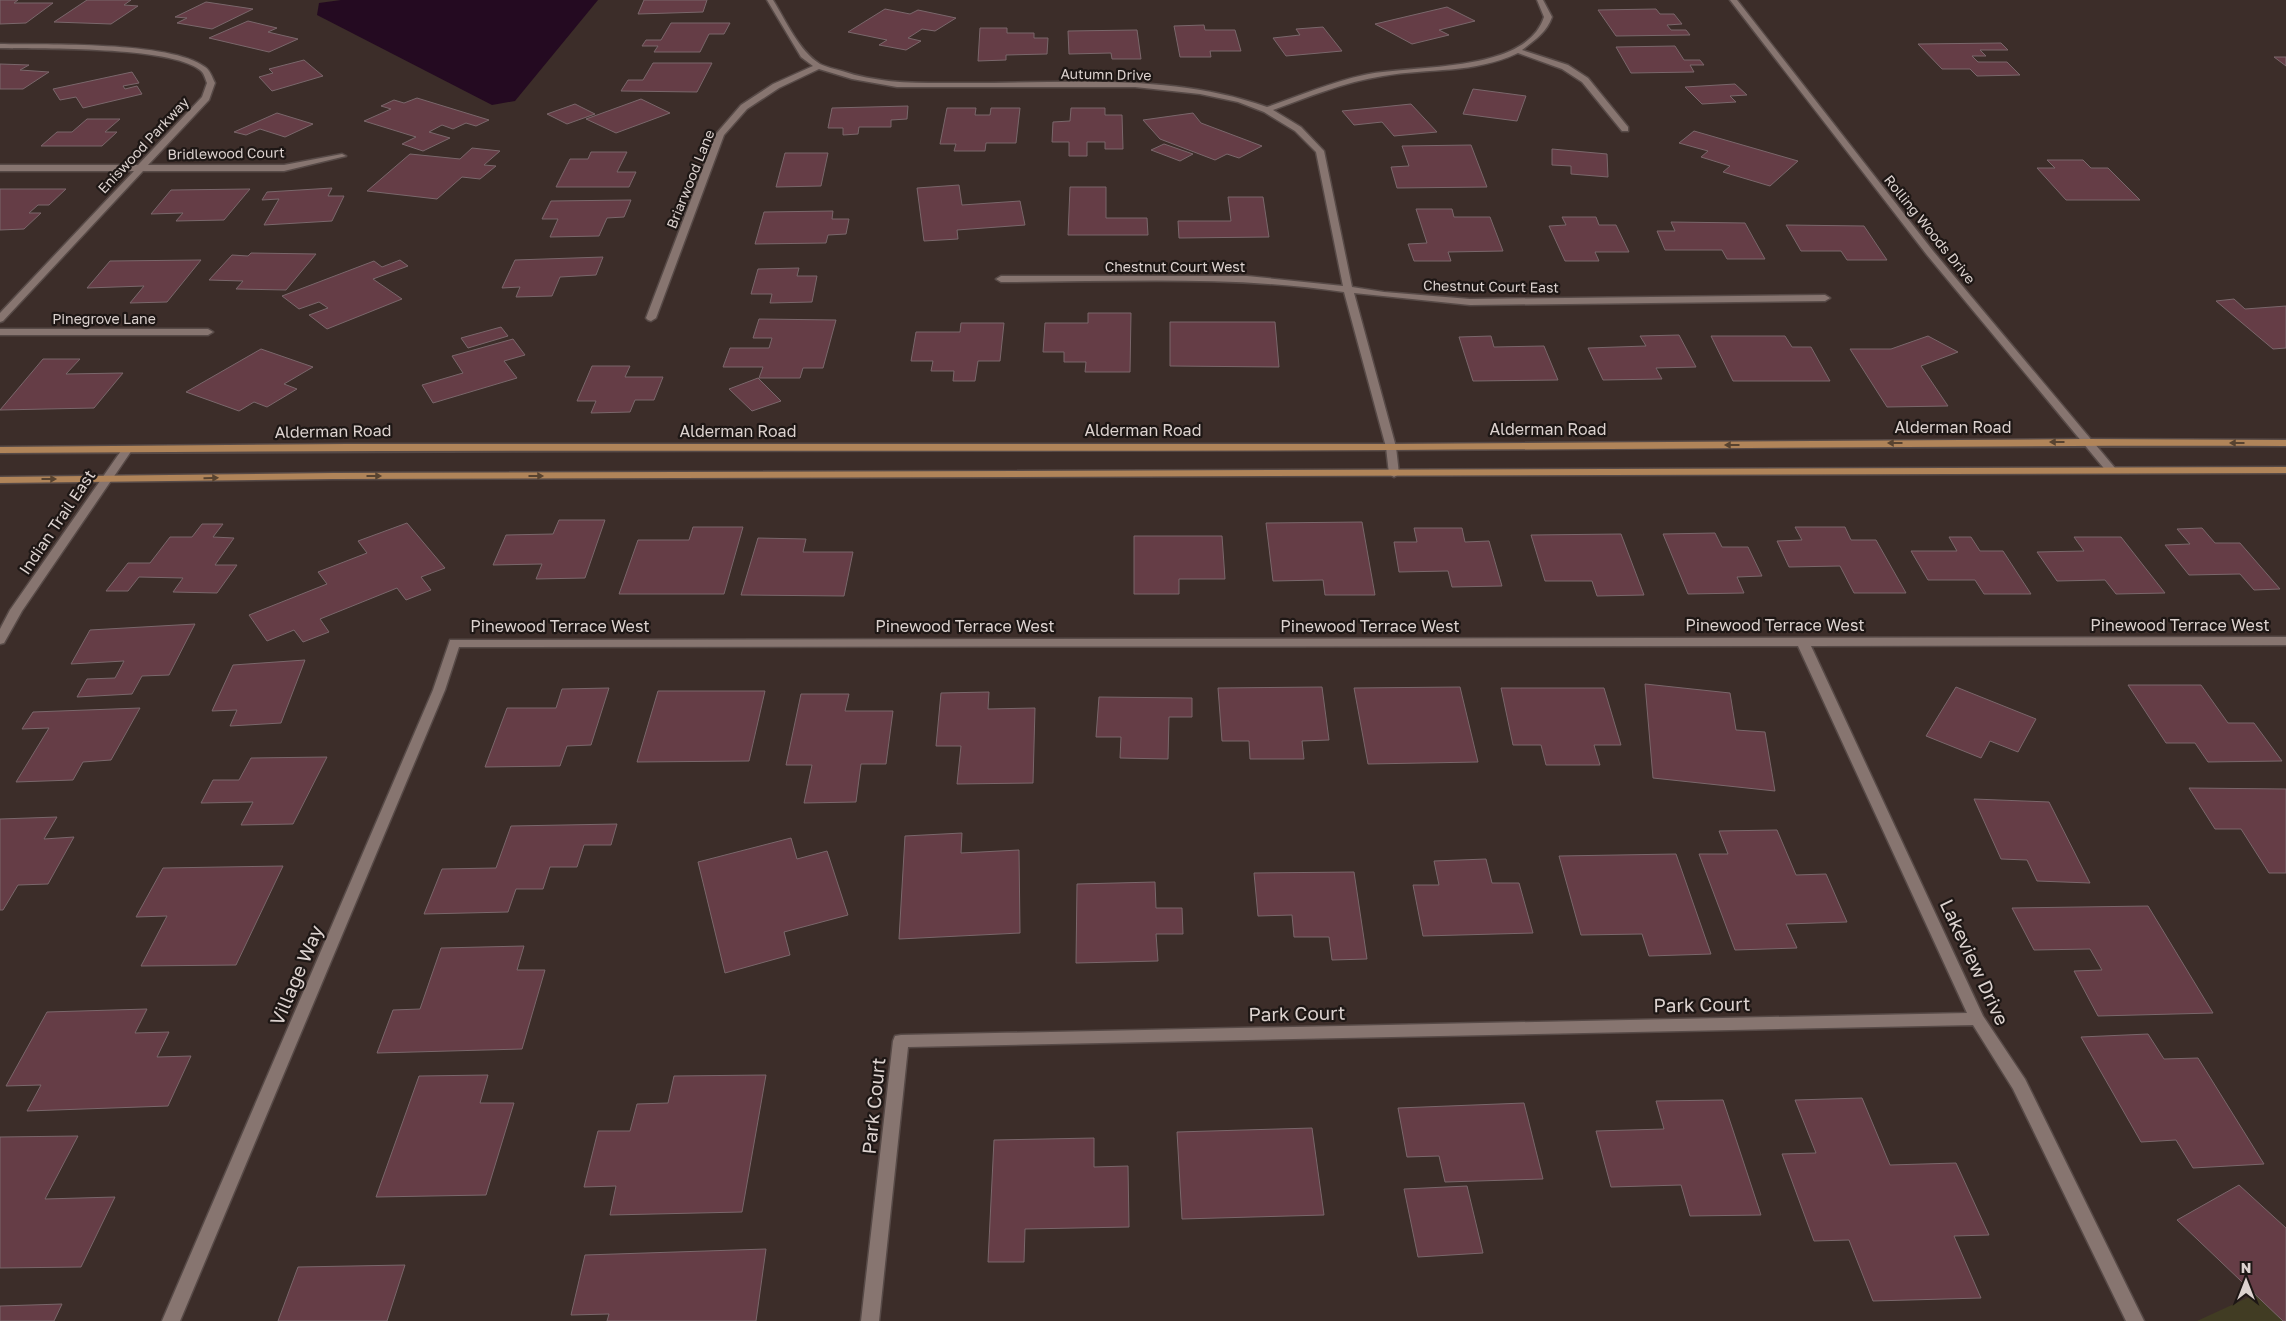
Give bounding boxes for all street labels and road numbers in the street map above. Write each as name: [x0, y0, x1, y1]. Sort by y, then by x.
street label: Autumn Drive: [1060, 65, 1152, 83]
street label: Eniswood Parkway: [94, 93, 192, 197]
street label: Briarwood Lane: [662, 127, 718, 231]
street label: Bridlewood Court: [167, 143, 285, 163]
street label: Rolling Woods Drive: [1881, 171, 1979, 287]
street label: Chestnut Court West: [1105, 258, 1245, 275]
street label: Chestnut Court East: [1423, 276, 1559, 296]
street label: Pinegrove Lane: [52, 310, 156, 327]
street label: Alderman Road: [1895, 417, 2011, 437]
street label: Alderman Road: [1490, 419, 1606, 439]
street label: Alderman Road: [274, 420, 392, 442]
street label: Alderman Road: [1085, 420, 1201, 440]
street label: Alderman Road: [680, 421, 796, 441]
street label: Indian Trail East: [14, 466, 100, 578]
street label: Pinewood Terrace West: [1685, 615, 1865, 635]
street label: Pinewood Terrace West: [2090, 615, 2270, 635]
street label: Pinewood Terrace West: [470, 616, 650, 636]
street label: Pinewood Terrace West: [875, 616, 1055, 636]
street label: Pinewood Terrace West: [1280, 616, 1460, 636]
street label: Lakeview Drive: [1936, 895, 2014, 1029]
street label: Village Way: [265, 921, 328, 1029]
street label: Park Court: [1653, 992, 1751, 1016]
street label: Park Court: [1248, 1001, 1346, 1025]
street label: Park Court: [856, 1057, 890, 1155]

